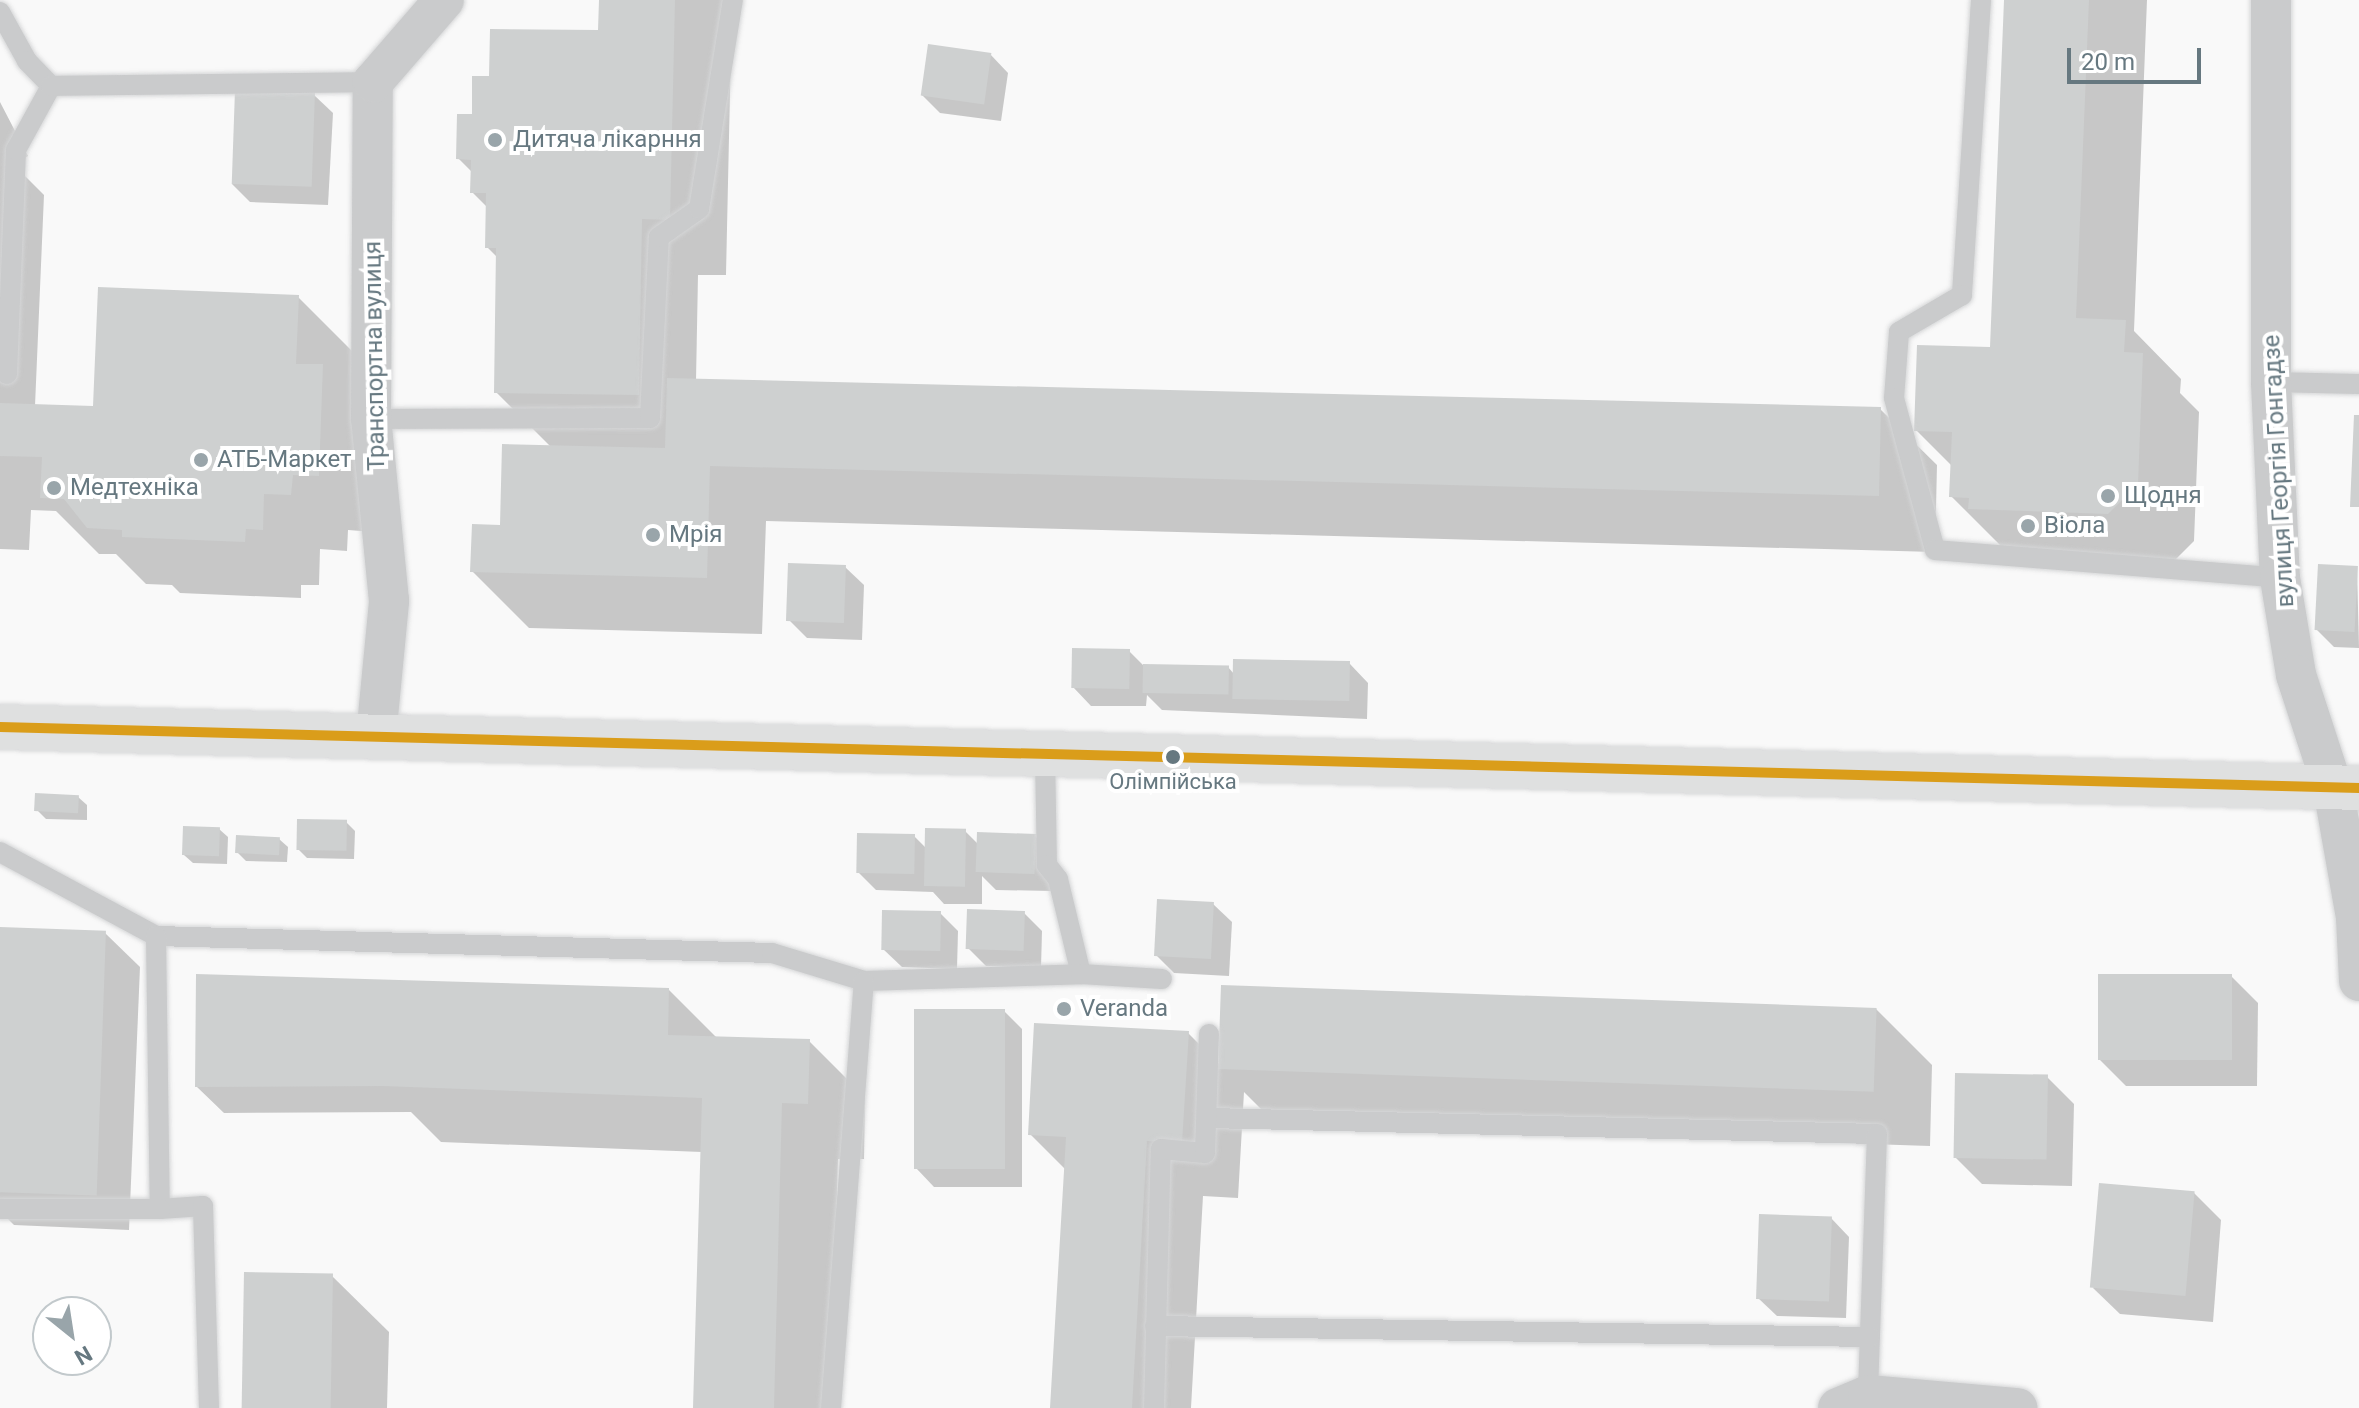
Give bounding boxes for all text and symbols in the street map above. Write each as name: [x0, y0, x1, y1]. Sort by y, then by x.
scale bar: [2071, 32, 2205, 82]
text: 20 m: [2081, 48, 2135, 76]
place label: Дитяча лікарння: [513, 126, 702, 154]
marker: Дитяча лікарння: [484, 129, 506, 151]
street label: Транспортна вулиця: [359, 241, 391, 471]
street label: вулиця Георгія Гонгадзе: [2257, 334, 2301, 608]
place label: АТБ-Маркет: [217, 446, 352, 474]
marker: АТБ-Маркет: [192, 451, 210, 469]
place label: Медтехнiка: [70, 474, 199, 502]
marker: Медтехнiка: [45, 479, 63, 497]
place label: Щодня: [2124, 482, 2202, 510]
marker: Щодня: [2099, 487, 2117, 505]
place label: Віола: [2044, 512, 2105, 540]
marker: Віола: [2019, 517, 2037, 535]
place label: Мрія: [669, 521, 722, 549]
marker: Мрія: [644, 526, 662, 544]
marker: Олiмпiйська: [1165, 749, 1181, 765]
place label: Олiмпiйська: [1109, 769, 1237, 795]
place label: Veranda: [1080, 995, 1168, 1023]
marker: Veranda: [1055, 1000, 1073, 1018]
north arrow: [32, 1296, 112, 1376]
text: N: [70, 1341, 96, 1370]

